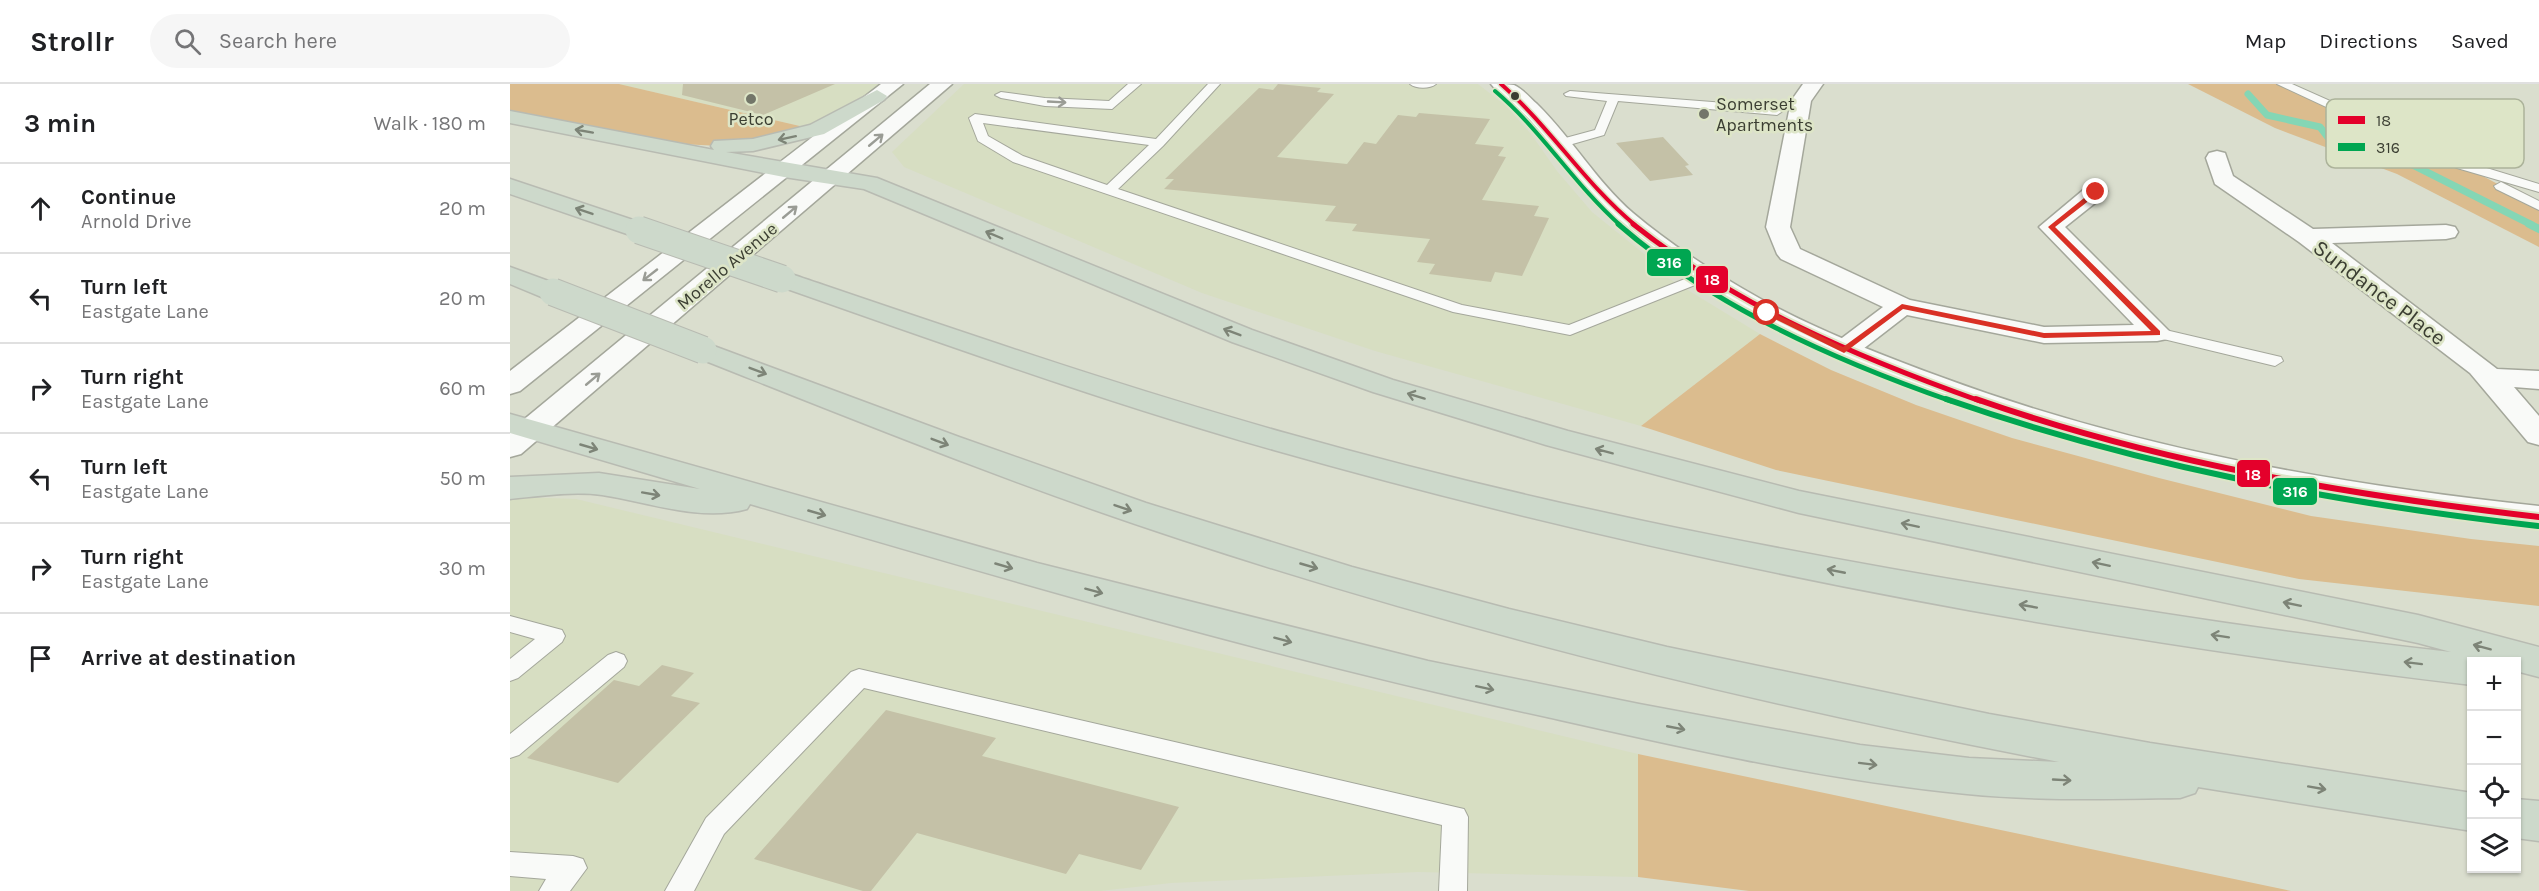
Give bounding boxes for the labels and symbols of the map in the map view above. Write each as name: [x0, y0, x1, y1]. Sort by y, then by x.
unlabelled marker: [1509, 90, 1521, 102]
marker: Petco: [744, 92, 758, 106]
place label: Somerset Apartments: [1716, 93, 1813, 136]
one-way arrow: [1046, 97, 1066, 108]
legend: [2326, 99, 2524, 168]
marker: Somerset Apartments: [1697, 107, 1711, 121]
place label: Petco: [728, 108, 774, 130]
text: 18: [2376, 111, 2391, 130]
one-way arrow: [575, 125, 595, 136]
one-way arrow: [777, 133, 797, 144]
one-way arrow: [868, 133, 884, 146]
text: 316: [2376, 138, 2400, 157]
route end: [2082, 178, 2108, 204]
one-way arrow: [575, 205, 593, 216]
one-way arrow: [782, 206, 798, 219]
street label: Morello Avenue: [672, 218, 782, 314]
one-way arrow: [985, 229, 1003, 240]
street label: Sundance Place: [2308, 234, 2451, 351]
line badge: 316: [1646, 248, 1692, 277]
text: 316: [1656, 253, 1682, 272]
line badge: 18: [1695, 265, 1729, 294]
one-way arrow: [642, 269, 658, 282]
text: 18: [1704, 270, 1720, 289]
route start: [1753, 299, 1779, 325]
one-way arrow: [1223, 326, 1242, 337]
one-way arrow: [748, 367, 766, 378]
one-way arrow: [585, 372, 600, 386]
one-way arrow: [1407, 390, 1426, 401]
one-way arrow: [930, 437, 948, 448]
one-way arrow: [579, 442, 598, 453]
one-way arrow: [1594, 444, 1613, 456]
line badge: 18: [2236, 459, 2271, 488]
text: 18: [2245, 465, 2261, 484]
line badge: 316: [2272, 477, 2318, 506]
text: 316: [2282, 482, 2308, 501]
one-way arrow: [641, 489, 661, 500]
one-way arrow: [1113, 503, 1132, 514]
one-way arrow: [807, 508, 826, 519]
one-way arrow: [1901, 519, 1921, 530]
one-way arrow: [2092, 558, 2112, 569]
one-way arrow: [994, 561, 1013, 573]
one-way arrow: [1299, 561, 1318, 572]
one-way arrow: [1827, 565, 1846, 576]
one-way arrow: [1084, 586, 1103, 597]
one-way arrow: [2283, 597, 2302, 609]
one-way arrow: [2018, 600, 2038, 611]
one-way arrow: [2211, 630, 2231, 641]
one-way arrow: [1273, 635, 1292, 647]
one-way arrow: [2473, 640, 2492, 652]
one-way arrow: [2404, 657, 2424, 668]
one-way arrow: [1475, 683, 1495, 694]
one-way arrow: [1666, 723, 1686, 734]
one-way arrow: [1857, 758, 1877, 769]
one-way arrow: [2052, 775, 2072, 786]
one-way arrow: [2307, 783, 2326, 794]

